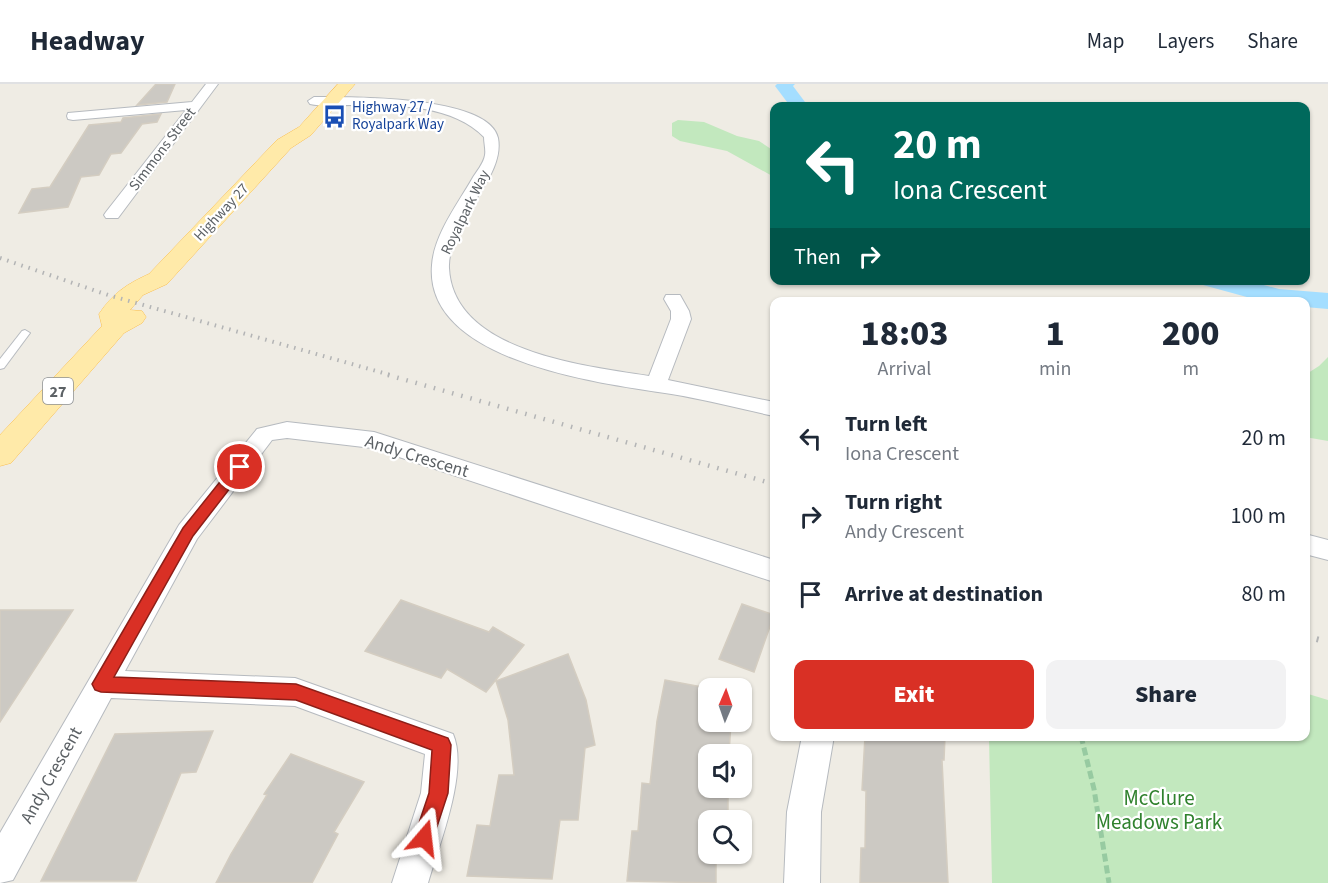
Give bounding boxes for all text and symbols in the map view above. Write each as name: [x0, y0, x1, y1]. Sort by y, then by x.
text: Headway: [30, 21, 145, 61]
text: Map: [1087, 26, 1124, 56]
text: Layers: [1157, 26, 1214, 56]
text: Share: [1247, 26, 1298, 56]
place label: Highway 27 / Royalpark Way: [352, 97, 444, 135]
street label: Simmons Street: [124, 103, 201, 195]
bus stop icon: Highway 27 / Royalpark Way: [321, 103, 347, 129]
text: 20 m: [893, 115, 982, 175]
icon: left: [794, 126, 872, 204]
street label: Royalpark Way: [436, 166, 495, 258]
text: Iona Crescent: [893, 171, 1047, 210]
street label: Highway 27: [189, 179, 254, 246]
icon: right: [853, 240, 886, 273]
text: Then: [794, 241, 841, 273]
text: 18:03: [860, 308, 949, 359]
text: 1: [1046, 308, 1065, 359]
text: 200: [1162, 308, 1220, 359]
text: Arrival: [878, 355, 931, 383]
text: min: [1039, 355, 1071, 383]
text: m: [1182, 355, 1199, 383]
road number: 27: [43, 378, 73, 404]
text: Turn left: [845, 408, 927, 440]
icon: left: [794, 422, 827, 455]
text: 20 m: [1241, 422, 1286, 454]
street label: Andy Crescent: [362, 429, 472, 484]
text: Iona Crescent: [845, 440, 959, 468]
pin: [214, 441, 265, 492]
icon: arrive: [223, 450, 256, 483]
text: Turn right: [845, 486, 942, 518]
icon: right: [794, 500, 827, 533]
text: 100 m: [1231, 500, 1286, 532]
text: Andy Crescent: [845, 518, 964, 546]
icon: arrive: [794, 578, 827, 611]
text: Arrive at destination: [845, 578, 1043, 610]
text: 80 m: [1241, 578, 1286, 610]
button: Exit: [794, 660, 1034, 729]
button: Share: [1046, 660, 1286, 729]
north arrow: [698, 678, 752, 732]
map controls: [698, 678, 752, 864]
street label: Andy Crescent: [15, 722, 88, 828]
button: sound: [698, 744, 752, 798]
park label: McClure Meadows Park: [1096, 783, 1223, 837]
position arrow: [392, 806, 456, 870]
button: search: [698, 810, 752, 864]

